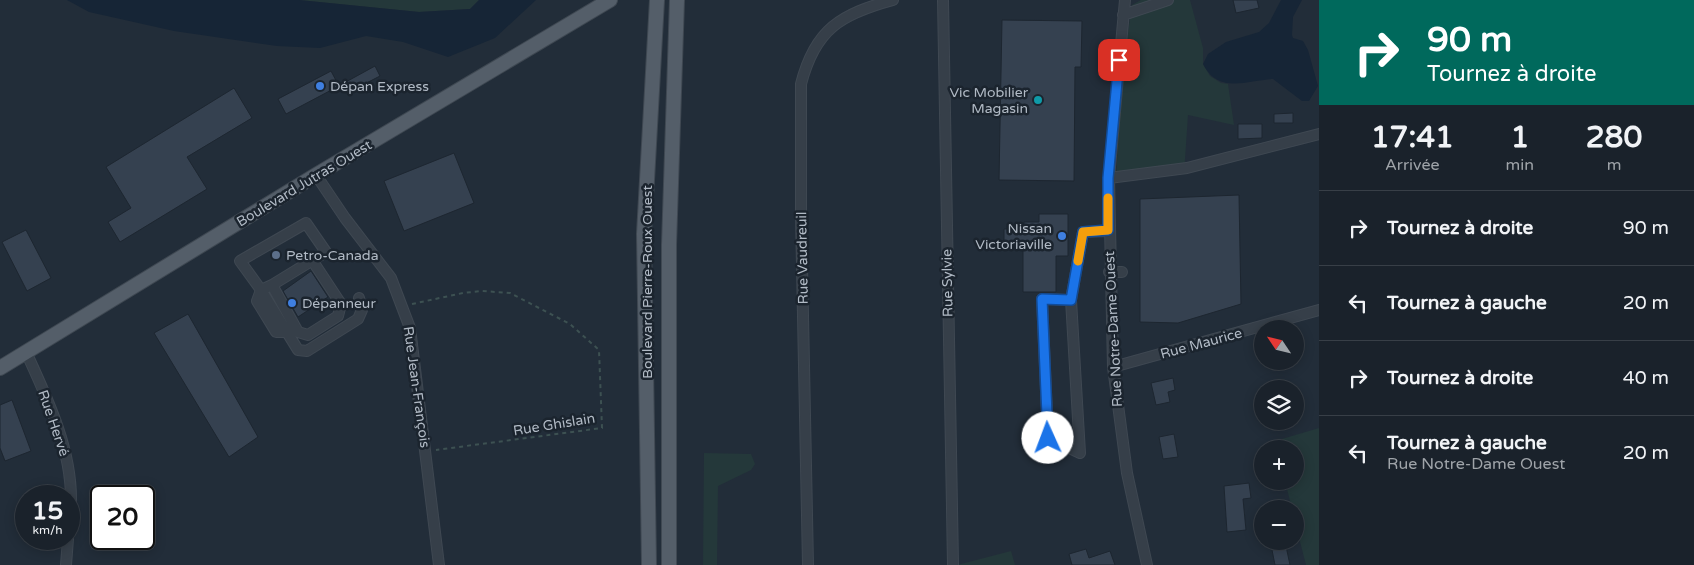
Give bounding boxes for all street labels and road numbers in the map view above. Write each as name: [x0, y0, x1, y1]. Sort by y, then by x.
street label: Boulevard Jutras Ouest: [234, 136, 375, 231]
street label: Boulevard Pierre-Roux Ouest: [639, 185, 656, 379]
street label: Rue Vaudreuil: [793, 211, 812, 305]
street label: Rue Sylvie: [938, 249, 957, 317]
street label: Rue Notre-Dame Ouest: [1101, 250, 1126, 407]
street label: Rue Maurice: [1158, 324, 1244, 363]
street label: Rue Jean-François: [400, 325, 433, 449]
street label: Rue Hervé: [34, 388, 73, 459]
street label: Rue Ghislain: [512, 410, 596, 439]

